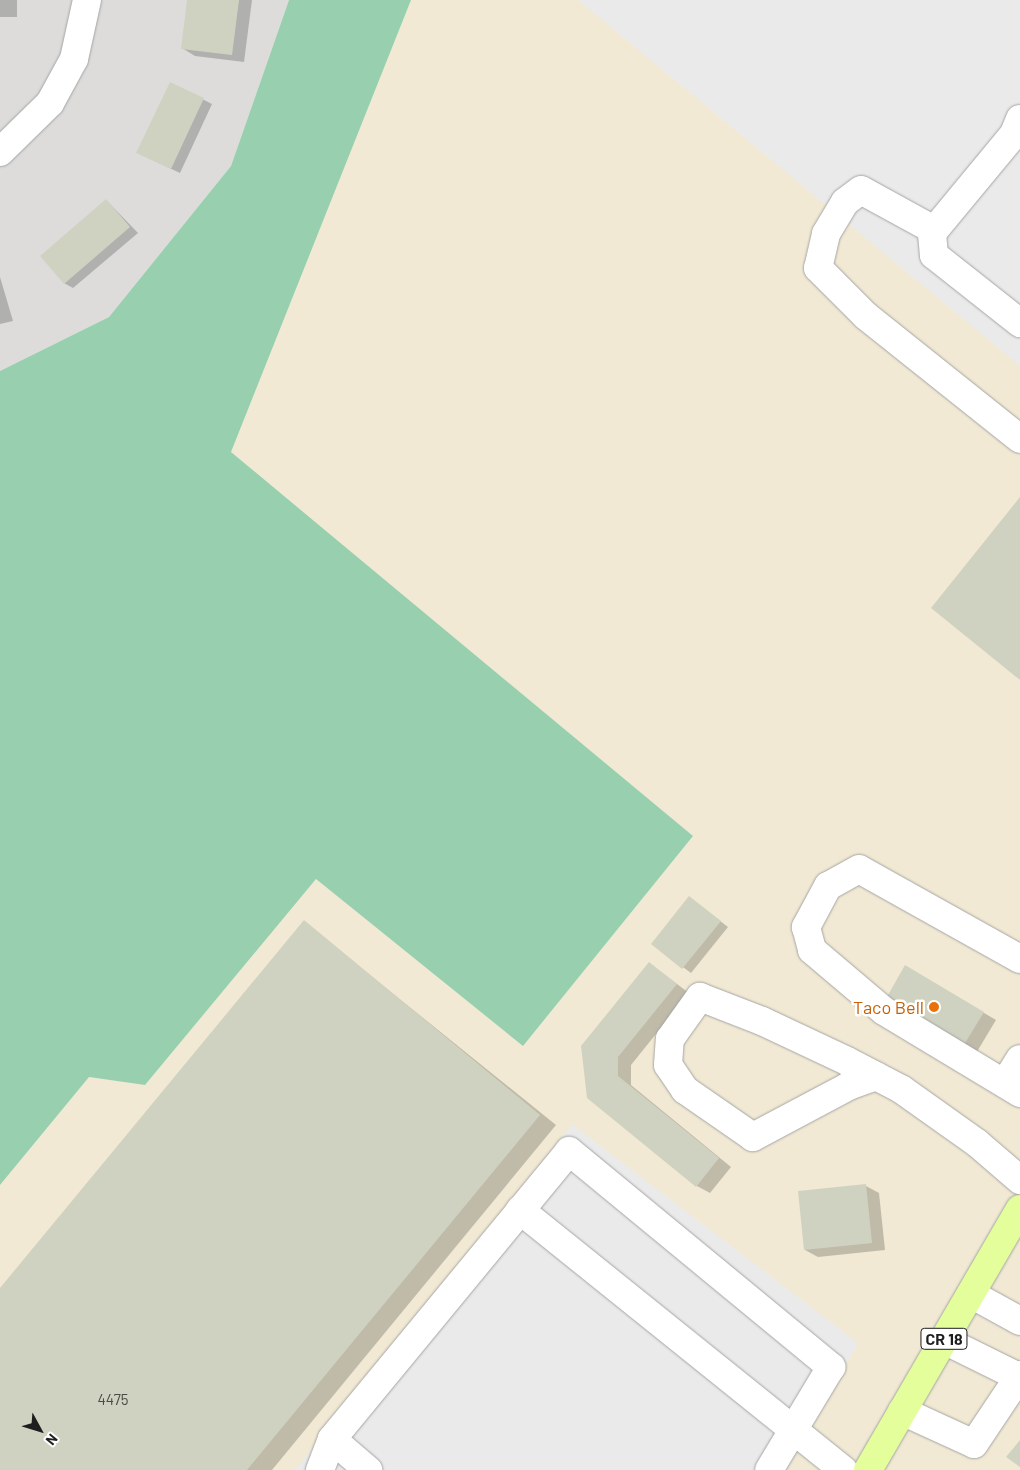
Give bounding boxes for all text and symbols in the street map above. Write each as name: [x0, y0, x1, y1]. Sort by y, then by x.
place label: Taco Bell: [853, 996, 924, 1018]
marker: Taco Bell: [928, 1001, 940, 1013]
road number: CR 18: [920, 1326, 968, 1352]
house number: 4475: [98, 1391, 128, 1409]
north arrow: [15, 1405, 65, 1455]
text: N: [43, 1431, 62, 1449]

